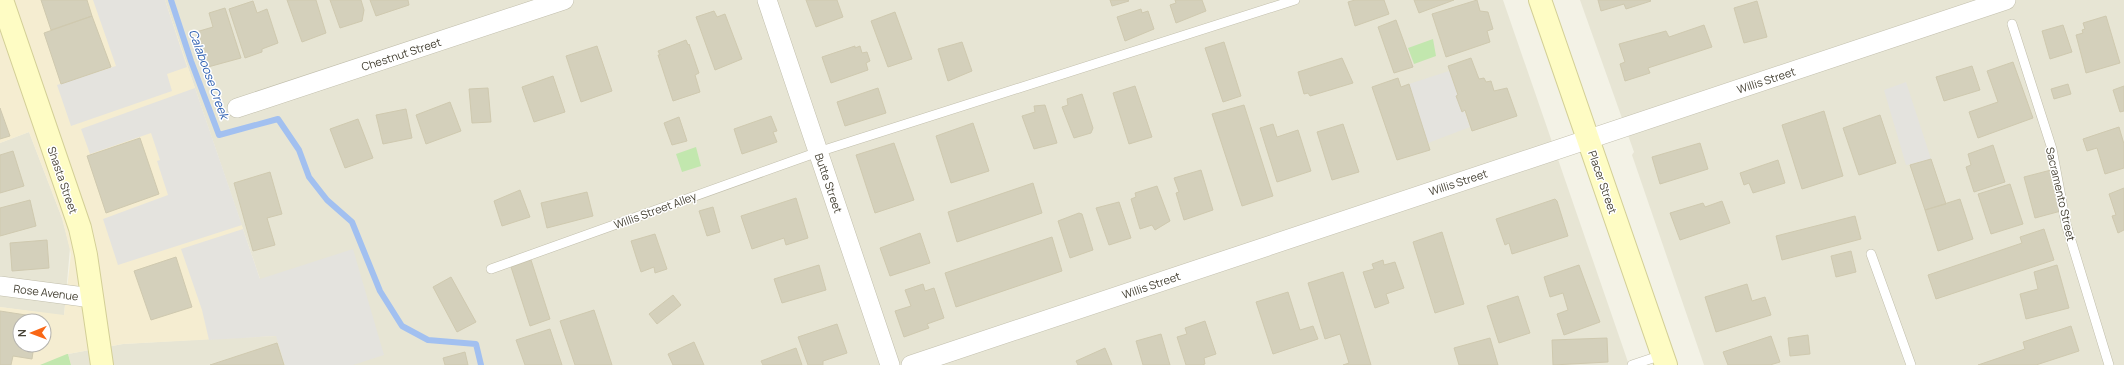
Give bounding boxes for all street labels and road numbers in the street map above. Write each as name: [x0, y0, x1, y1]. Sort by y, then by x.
street label: Chestnut Street: [359, 34, 443, 74]
street label: Willis Street: [1735, 63, 1797, 97]
street label: Shasta Street: [44, 144, 82, 216]
street label: Sacramento Street: [2043, 145, 2079, 243]
street label: Placer Street: [1585, 148, 1621, 216]
street label: Butte Street: [812, 151, 846, 215]
street label: Willis Street: [1427, 165, 1489, 199]
street label: Willis Street Alley: [612, 188, 699, 232]
street label: Willis Street: [1120, 268, 1182, 302]
street label: Rose Avenue: [13, 281, 80, 304]

